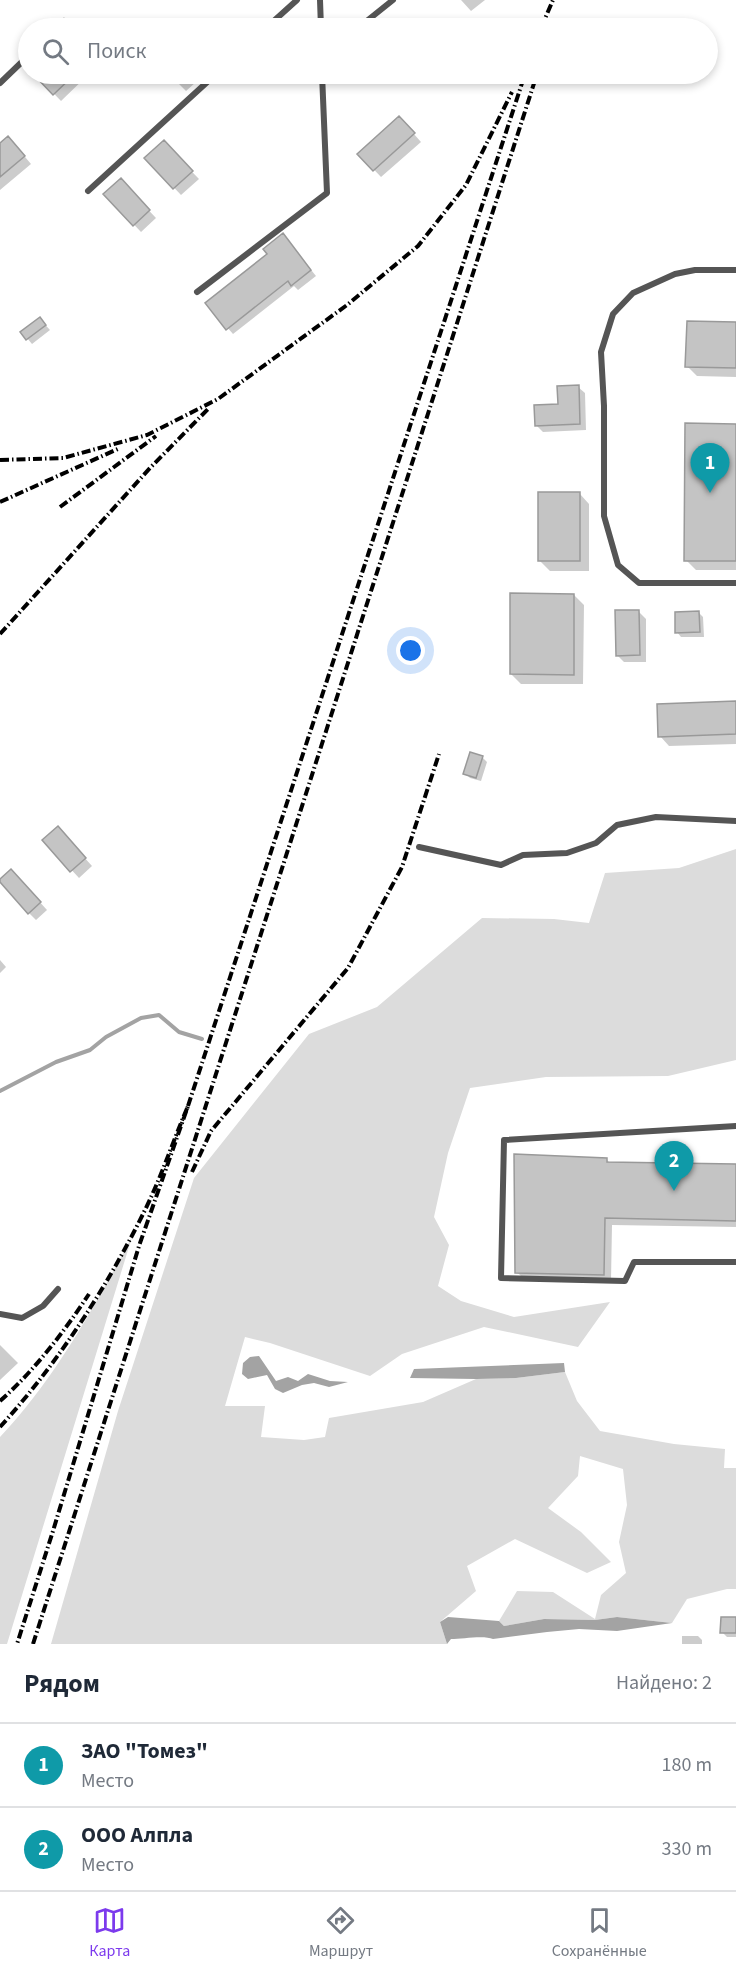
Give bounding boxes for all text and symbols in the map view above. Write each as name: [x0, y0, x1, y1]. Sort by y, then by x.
search box: [18, 18, 718, 84]
icon: search: [39, 35, 72, 68]
text: Поиск: [87, 35, 146, 67]
pin: 1: [690, 444, 730, 493]
your location: [396, 636, 425, 665]
pin: 2: [654, 1142, 694, 1191]
text: Рядом: [24, 1665, 100, 1702]
text: Найдено: 2: [616, 1669, 712, 1697]
text: ЗАО "Томез": [81, 1735, 208, 1767]
text: 1: [38, 1751, 49, 1779]
text: 180 m: [662, 1751, 712, 1779]
text: Место: [81, 1767, 134, 1795]
text: ООО Алпла: [81, 1819, 193, 1851]
text: 2: [38, 1835, 49, 1863]
text: 330 m: [662, 1835, 712, 1863]
text: Место: [81, 1851, 134, 1879]
tab: Карта: [89, 1904, 130, 1962]
tab: Маршрут: [309, 1904, 373, 1962]
tab: Сохранённые: [552, 1904, 647, 1962]

